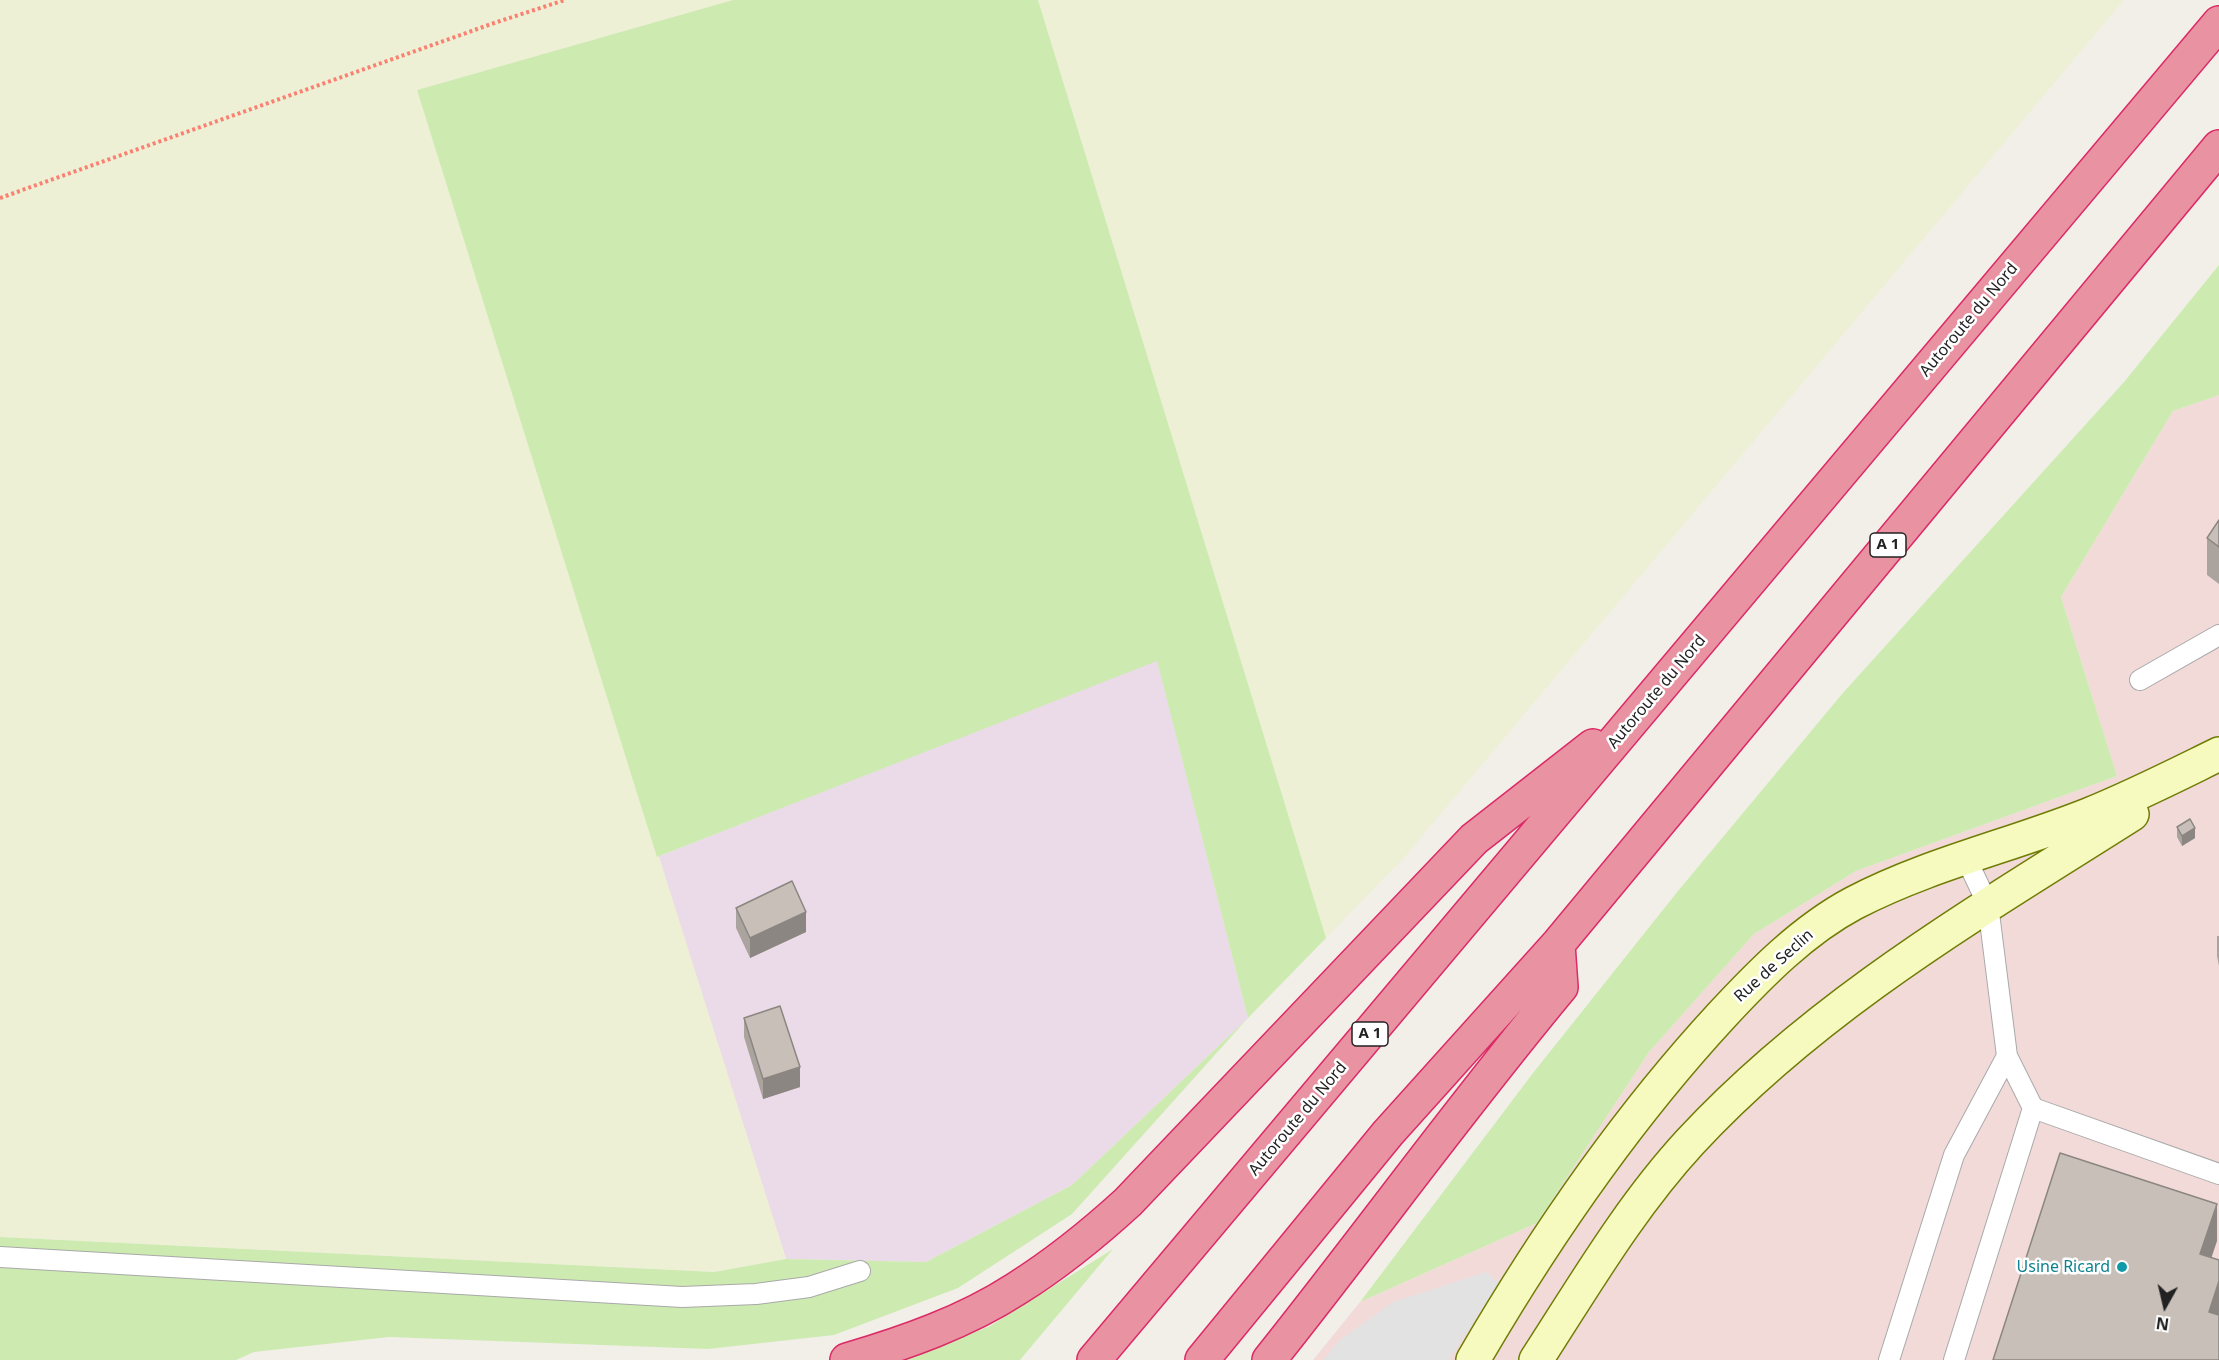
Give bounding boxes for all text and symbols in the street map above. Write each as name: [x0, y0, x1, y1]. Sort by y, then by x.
street label: Autoroute du Nord: [1916, 259, 2022, 381]
road number: A 1: [1870, 533, 1906, 557]
street label: Autoroute du Nord: [1604, 631, 1710, 753]
street label: Rue de Seclin: [1731, 926, 1817, 1006]
road number: A 1: [1352, 1022, 1388, 1046]
street label: Autoroute du Nord: [1245, 1058, 1351, 1180]
place label: Usine Ricard: [2017, 1257, 2110, 1277]
marker: Usine Ricard: [2115, 1260, 2129, 1274]
north arrow: [2135, 1276, 2195, 1336]
text: N: [2155, 1312, 2170, 1336]

